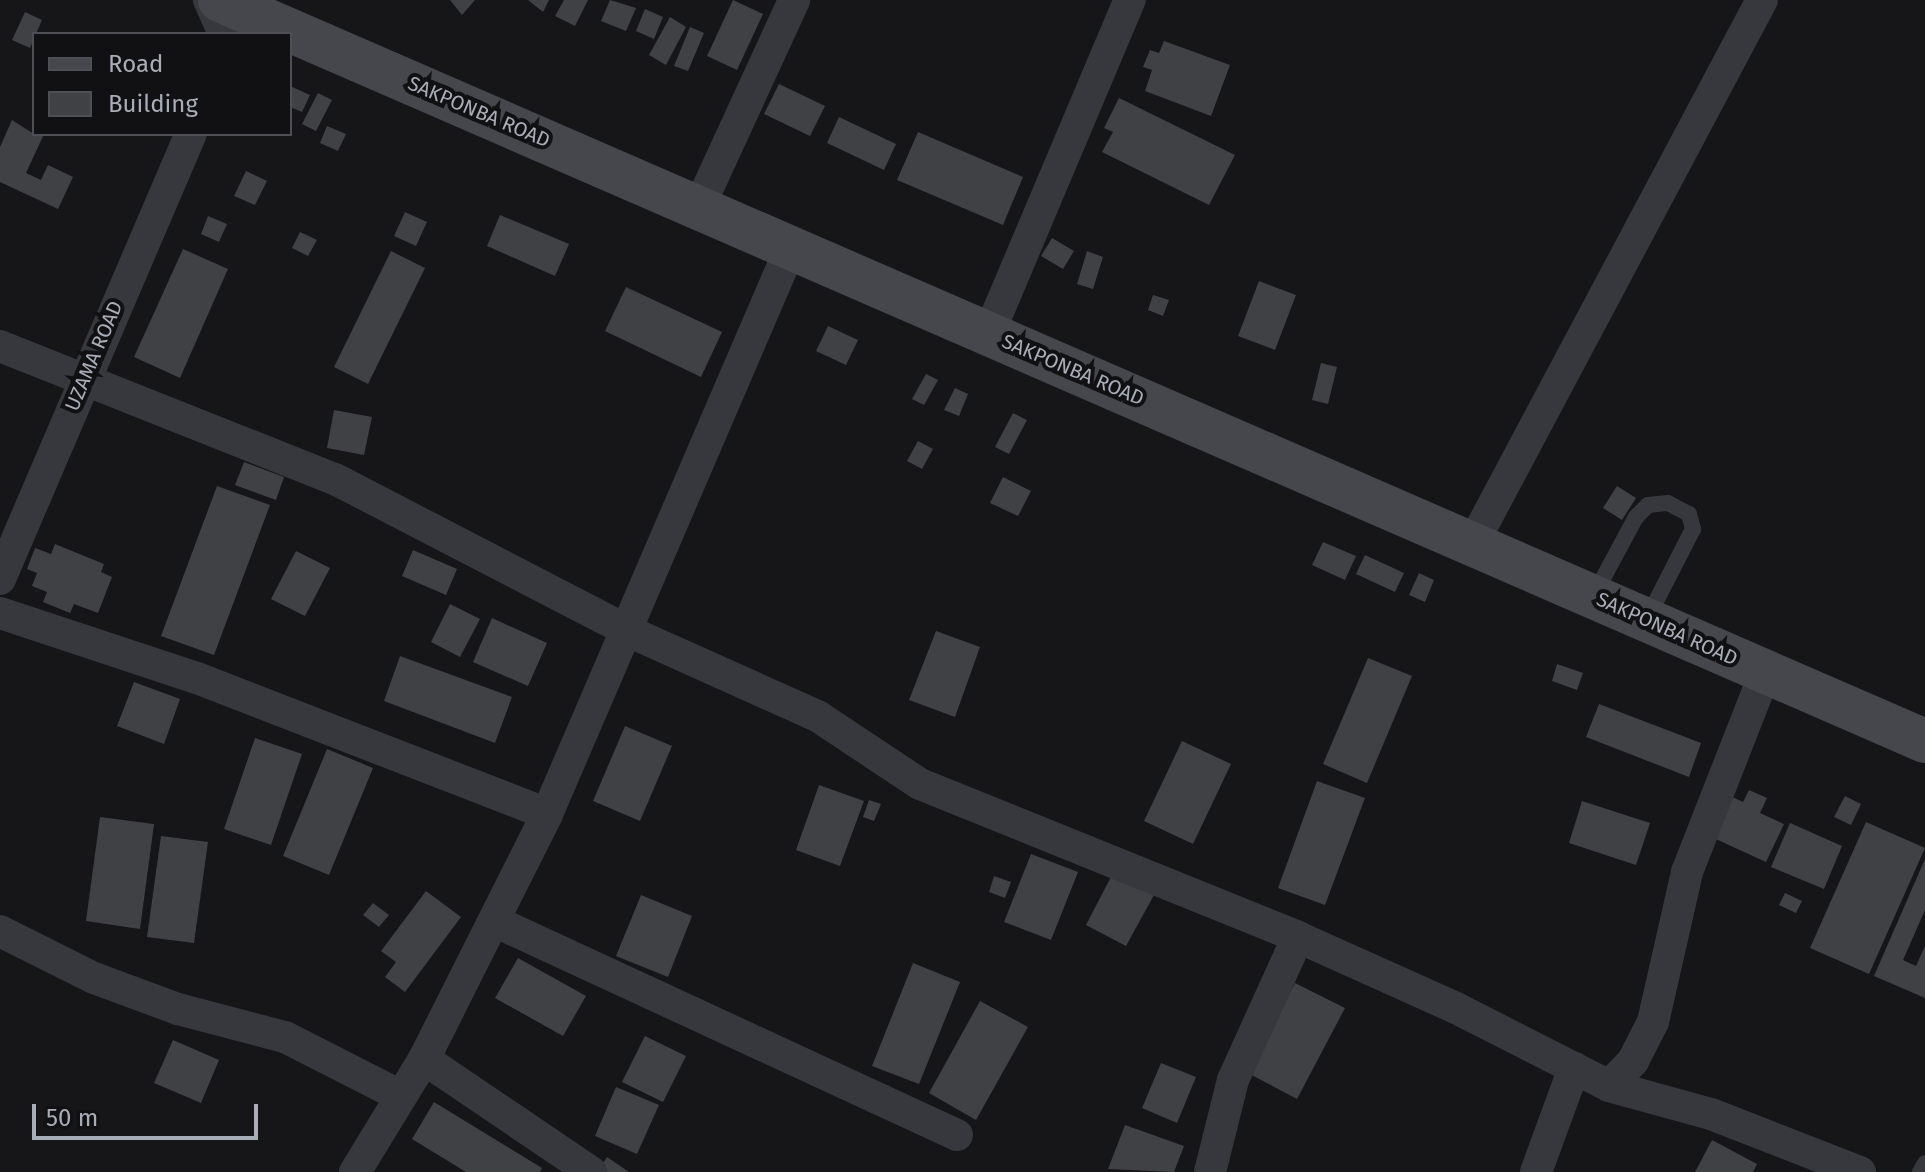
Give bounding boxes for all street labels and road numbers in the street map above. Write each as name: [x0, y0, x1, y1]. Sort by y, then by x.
street label: SAKPONBA ROAD: [404, 71, 554, 153]
street label: UZAMA ROAD: [60, 297, 128, 415]
street label: SAKPONBA ROAD: [998, 329, 1148, 411]
street label: SAKPONBA ROAD: [1593, 587, 1741, 671]

